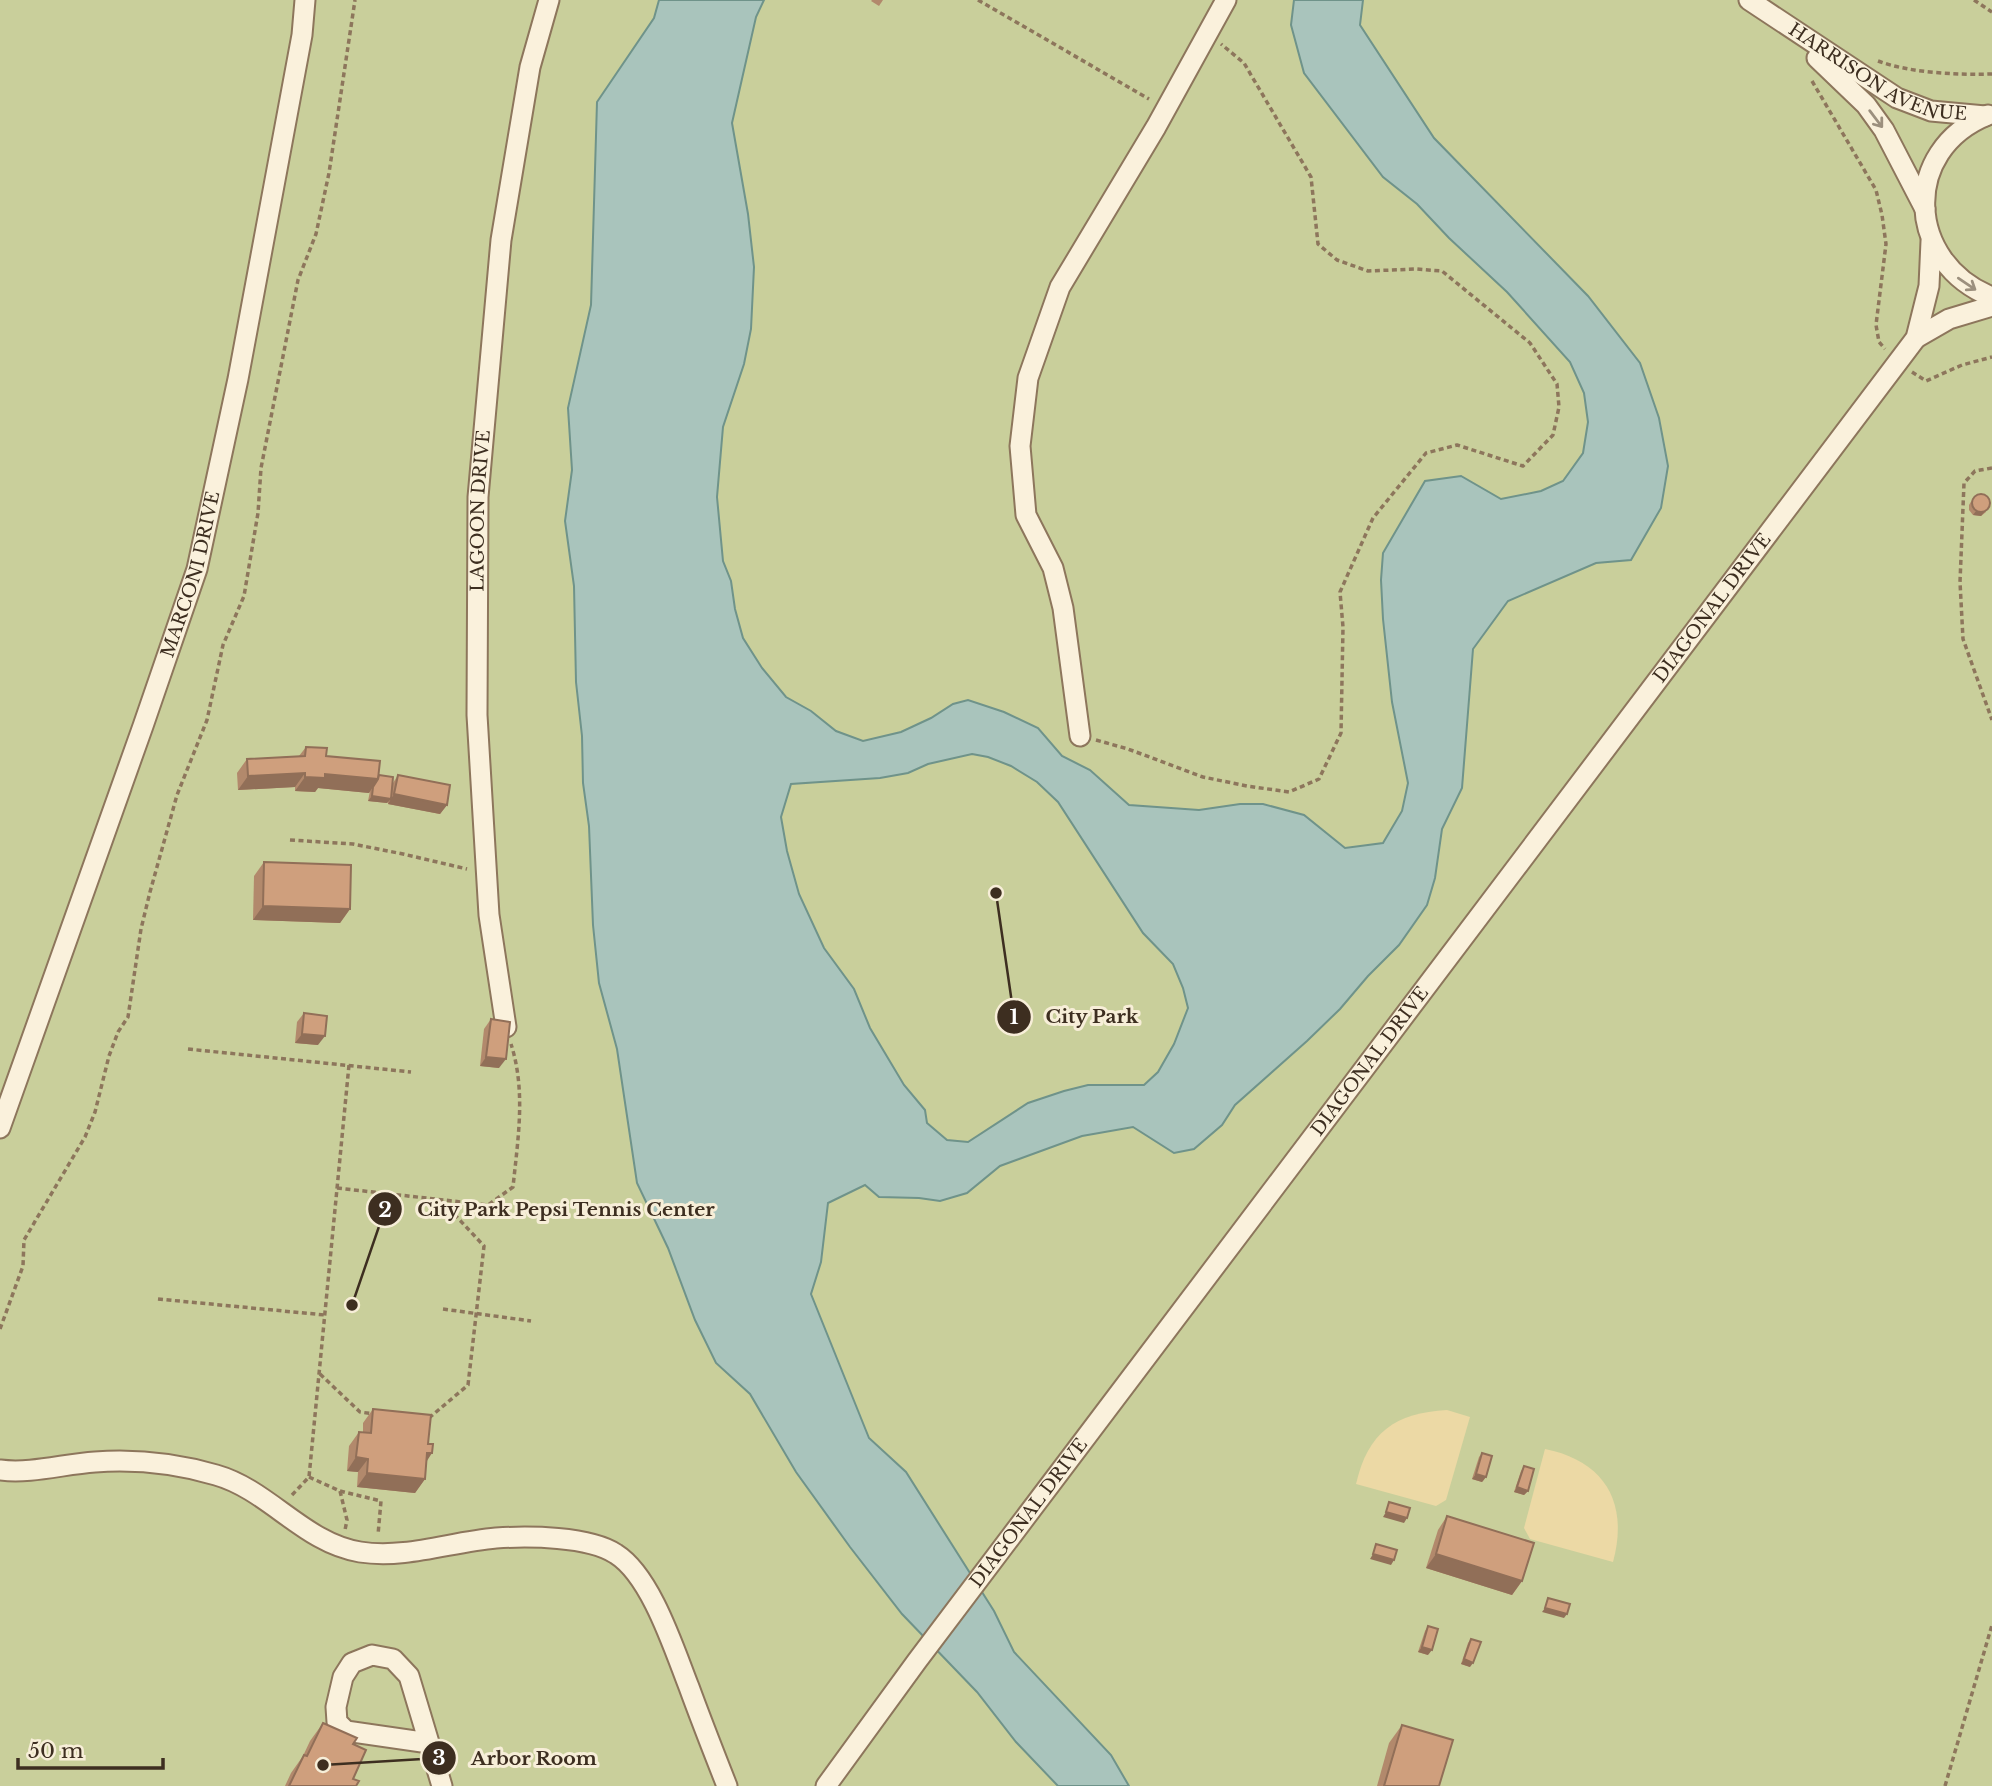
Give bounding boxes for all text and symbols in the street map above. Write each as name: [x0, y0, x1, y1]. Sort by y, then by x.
street label: HARRISON AVENUE: [1785, 18, 1968, 125]
one-way arrow: [1868, 109, 1883, 127]
one-way arrow: [1957, 277, 1976, 291]
street label: LAGOON DRIVE: [467, 429, 495, 592]
street label: MARCONI DRIVE: [156, 489, 224, 660]
street label: DIAGONAL DRIVE: [1649, 529, 1776, 687]
street label: DIAGONAL DRIVE: [1306, 982, 1433, 1140]
callout: City Park: [996, 997, 1152, 1037]
text: 1: [1009, 1004, 1019, 1030]
text: City Park: [1046, 1005, 1139, 1028]
callout: City Park Pepsi Tennis Center: [367, 1189, 729, 1229]
text: 2: [378, 1197, 392, 1223]
text: City Park Pepsi Tennis Center: [417, 1198, 715, 1221]
street label: DIAGONAL DRIVE: [965, 1434, 1092, 1592]
scale bar: [18, 1726, 163, 1770]
text: 50 m: [28, 1738, 84, 1764]
callout: Arbor Room: [422, 1738, 611, 1778]
text: 3: [432, 1745, 446, 1771]
text: Arbor Room: [470, 1747, 597, 1770]

